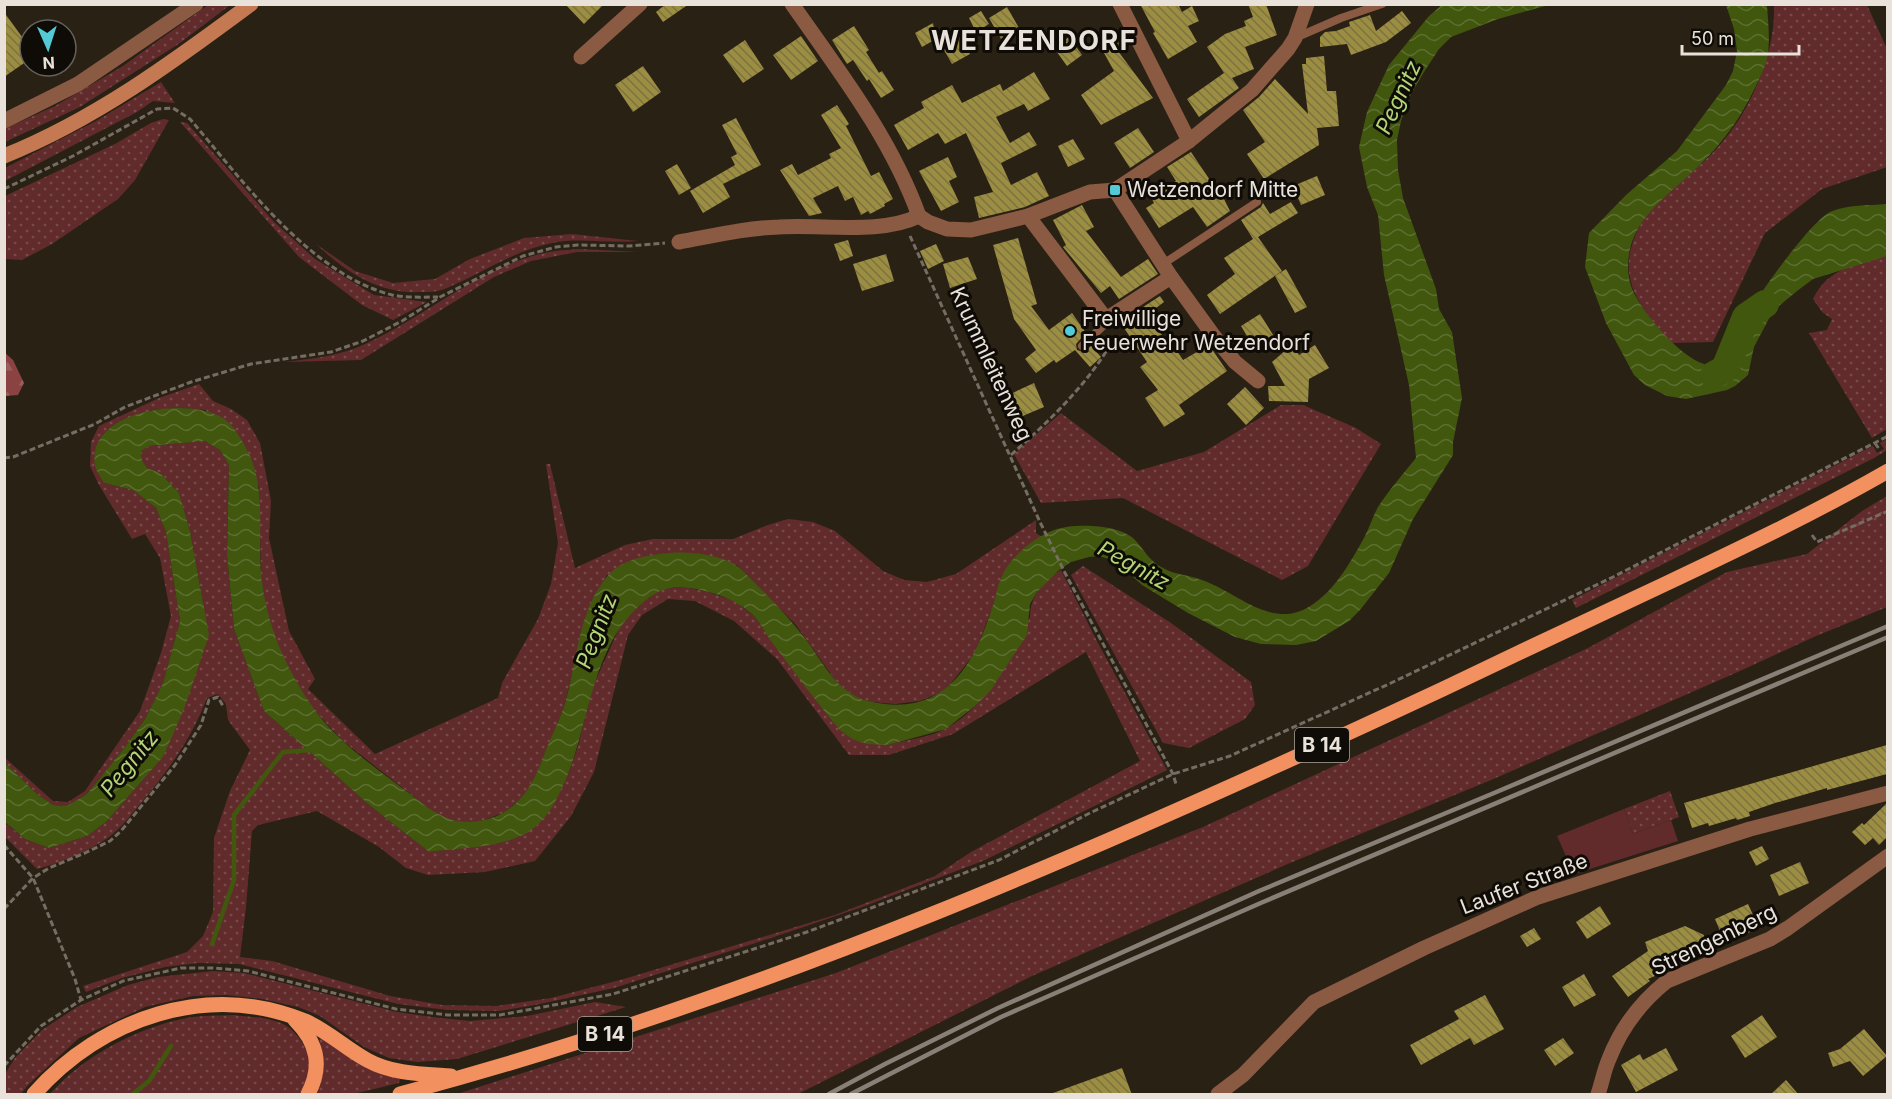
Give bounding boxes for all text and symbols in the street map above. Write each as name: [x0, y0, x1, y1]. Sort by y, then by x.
north arrow: [18, 18, 78, 78]
scale bar: [1682, 18, 1799, 56]
district label: WETZENDORF: [931, 24, 1137, 57]
text: 50 m: [1691, 28, 1734, 49]
text: N: [42, 53, 55, 73]
water label: Pegnitz: [1370, 56, 1426, 138]
place label: Wetzendorf Mitte: [1127, 177, 1298, 202]
marker: Wetzendorf Mitte: [1108, 183, 1122, 197]
street label: Krummleitenweg: [945, 283, 1038, 445]
place label: Freiwillige Feuerwehr Wetzendorf: [1082, 306, 1310, 355]
marker: Freiwillige Feuerwehr Wetzendorf: [1063, 324, 1077, 338]
water label: Pegnitz: [1094, 535, 1174, 595]
water label: Pegnitz: [570, 590, 622, 672]
water label: Pegnitz: [94, 725, 164, 801]
road number: B 14: [1295, 728, 1349, 762]
street label: Laufer Straße: [1457, 848, 1591, 919]
street label: Strengenberg: [1647, 899, 1780, 981]
road number: B 14: [578, 1017, 632, 1051]

